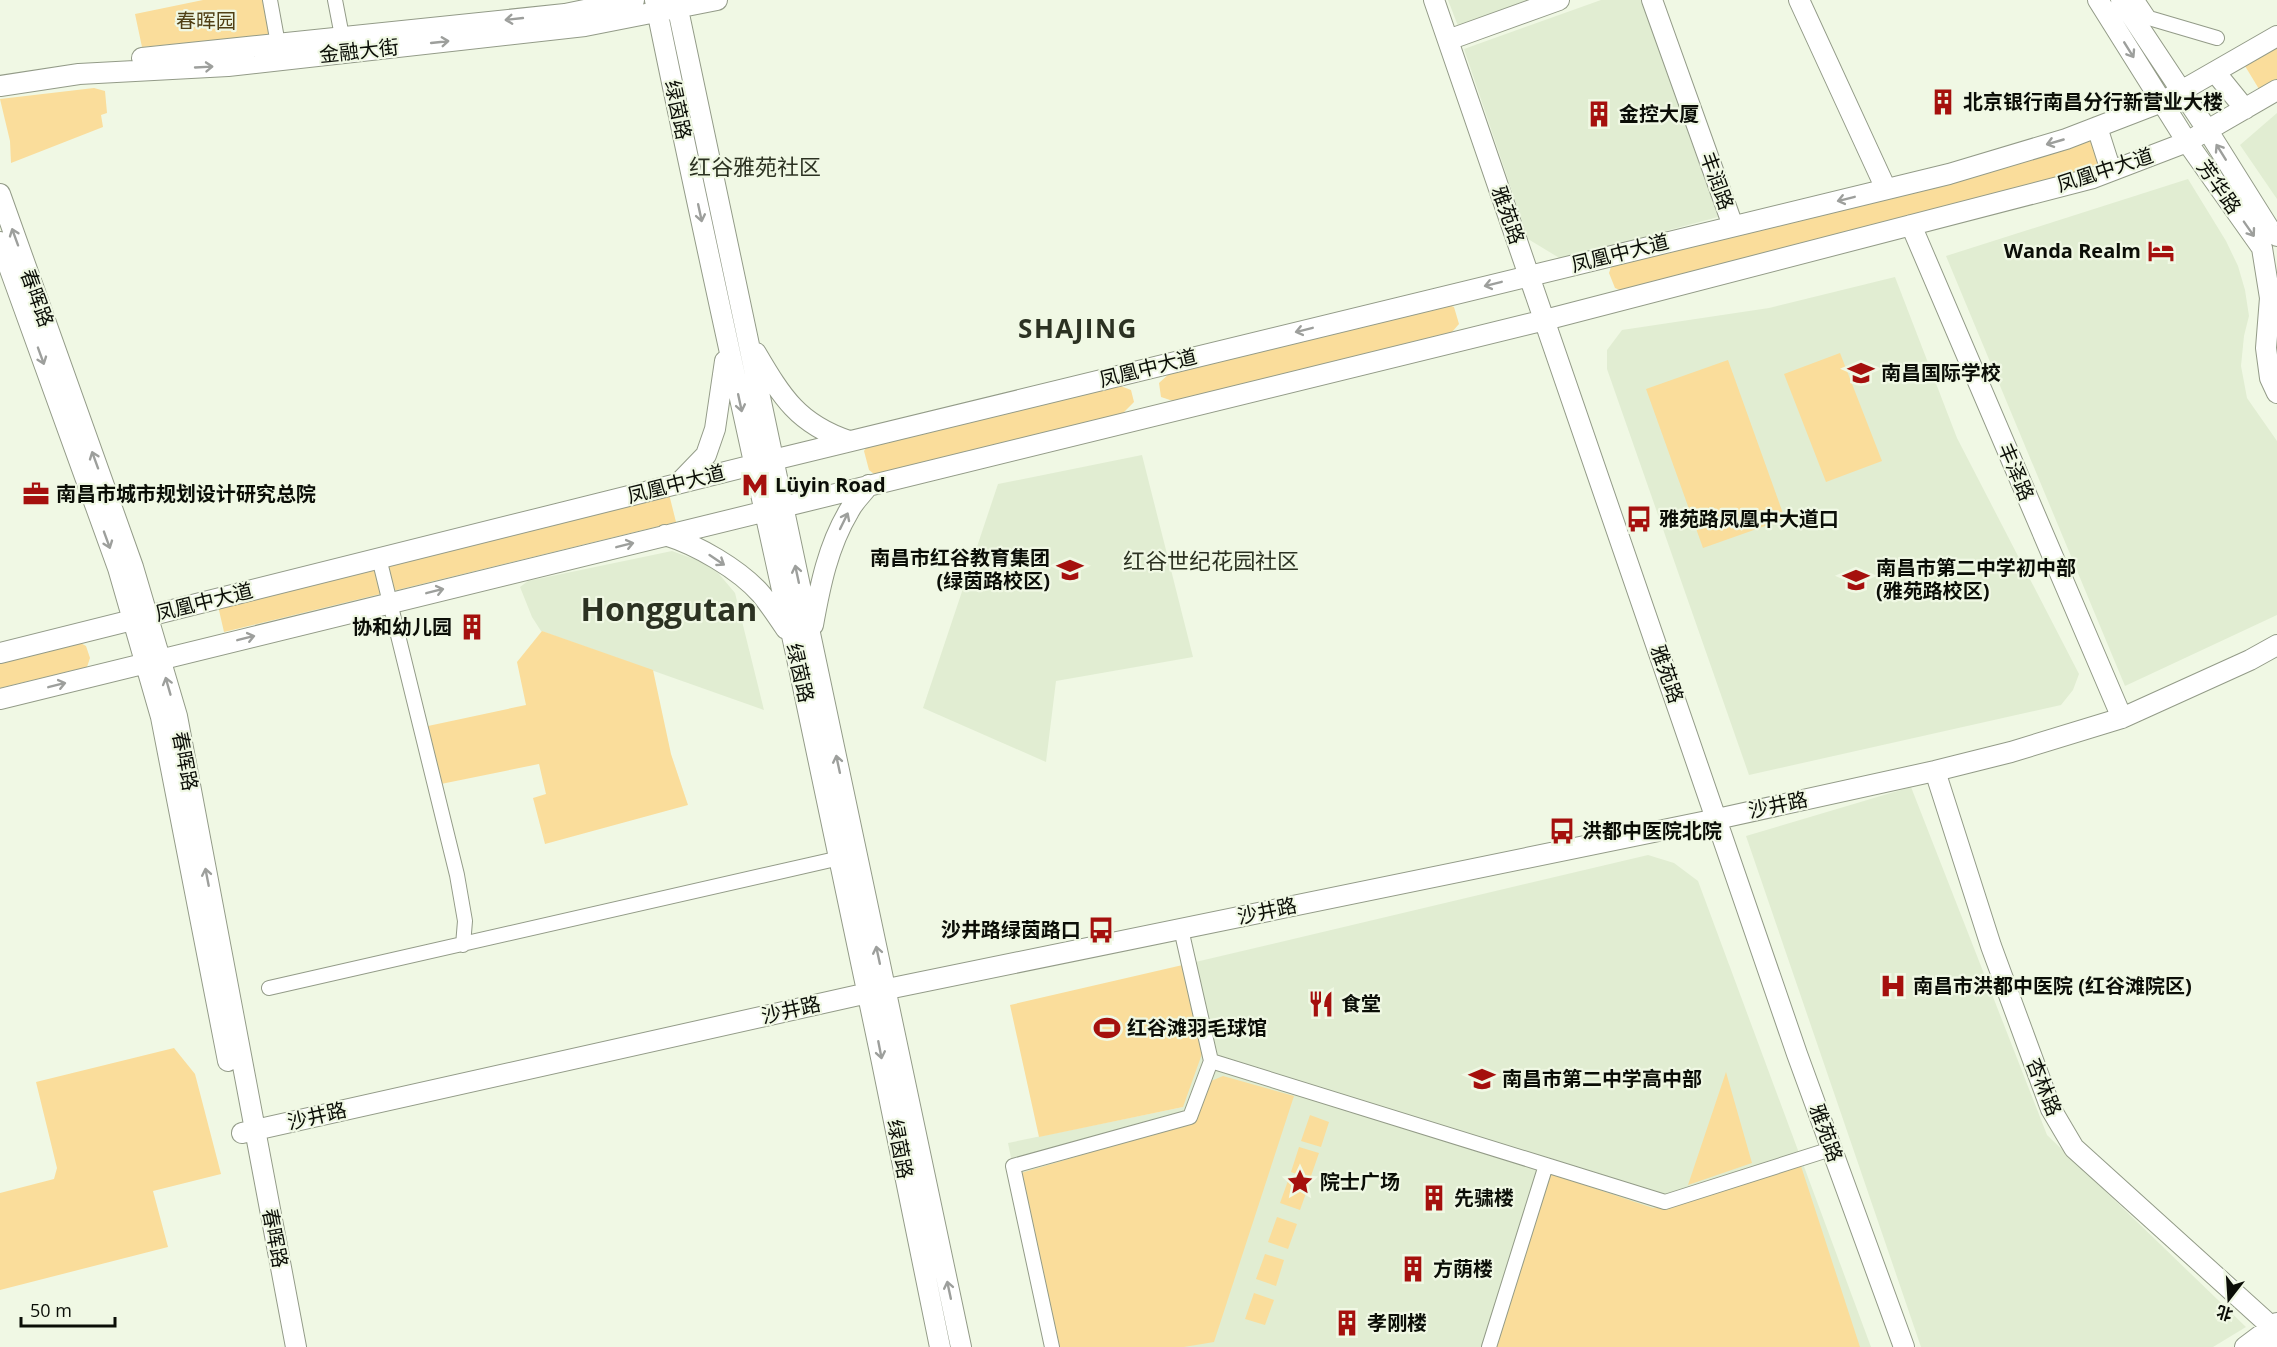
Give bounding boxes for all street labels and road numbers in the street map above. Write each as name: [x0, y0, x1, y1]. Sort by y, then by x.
street label: 金融大街: [318, 33, 400, 68]
street label: 绿茵路: [659, 78, 698, 142]
street label: 凤凰中大道: [2053, 141, 2157, 198]
street label: 丰润路: [1695, 148, 1740, 214]
street label: 芳华路: [2191, 154, 2248, 219]
street label: 雅苑路: [1486, 182, 1531, 248]
street label: 凤凰中大道: [1568, 227, 1672, 278]
street label: 春晖路: [15, 265, 60, 331]
street label: 凤凰中大道: [1096, 342, 1200, 393]
street label: 丰泽路: [1992, 439, 2041, 505]
street label: 凤凰中大道: [624, 458, 728, 509]
street label: 凤凰中大道: [152, 576, 256, 627]
street label: 绿茵路: [781, 641, 820, 705]
street label: 雅苑路: [1645, 641, 1690, 707]
street label: 春晖路: [167, 729, 204, 793]
street label: 沙井路: [1746, 785, 1810, 824]
street label: 沙井路: [1235, 891, 1299, 930]
street label: 沙井路: [759, 990, 823, 1029]
street label: 杏林路: [2021, 1054, 2068, 1120]
street label: 沙井路: [285, 1096, 349, 1135]
street label: 雅苑路: [1804, 1100, 1849, 1166]
street label: 绿茵路: [882, 1117, 919, 1181]
street label: 春晖路: [257, 1206, 294, 1270]

